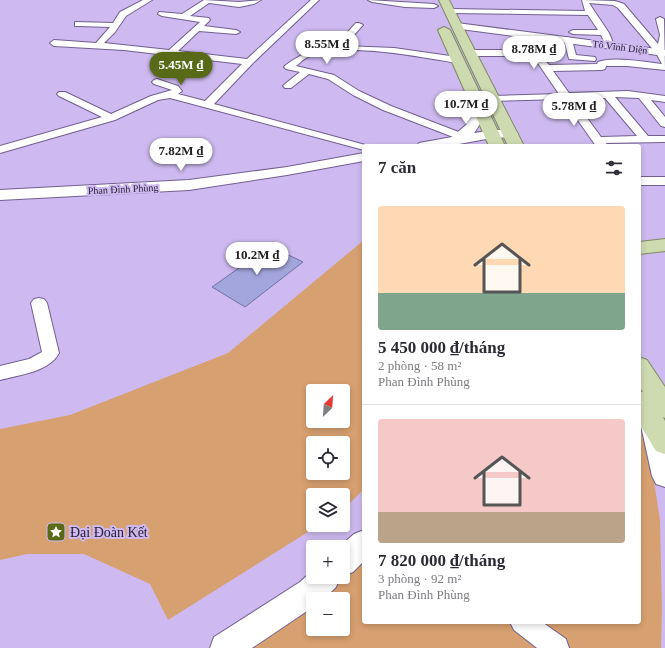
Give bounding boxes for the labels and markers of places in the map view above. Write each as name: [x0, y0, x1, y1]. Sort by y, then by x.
pin: 8.55M ₫: [290, 31, 364, 65]
pin: 8.78M ₫: [497, 36, 571, 70]
pin: 5.45M ₫: [144, 52, 218, 86]
pin: 10.7M ₫: [429, 91, 503, 125]
pin: 5.78M ₫: [537, 93, 611, 127]
pin: 7.82M ₫: [144, 138, 218, 172]
pin: 10.2M ₫: [220, 242, 294, 276]
place icon: Đại Đoàn Kết: [45, 521, 67, 543]
place label: Đại Đoàn Kết: [70, 525, 148, 540]

